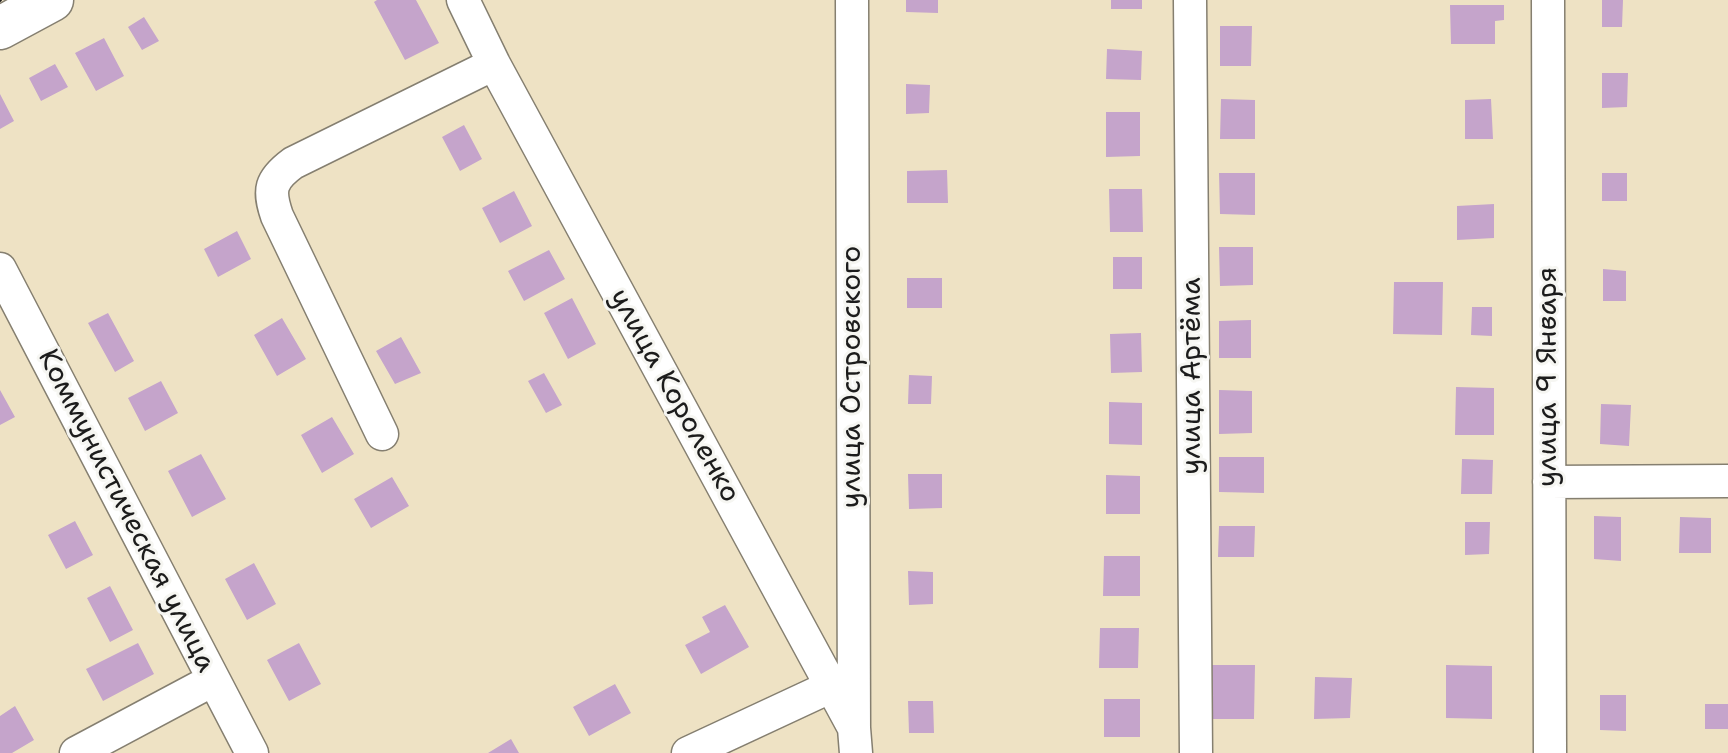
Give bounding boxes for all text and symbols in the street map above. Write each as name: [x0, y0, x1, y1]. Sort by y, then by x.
street label: улица Островского: [836, 246, 870, 508]
street label: улица 9 Января: [1532, 267, 1566, 487]
street label: улица Артёма: [1176, 277, 1210, 475]
street label: улица Короленко: [601, 283, 747, 509]
street label: Коммунистическая улица: [30, 344, 222, 678]

